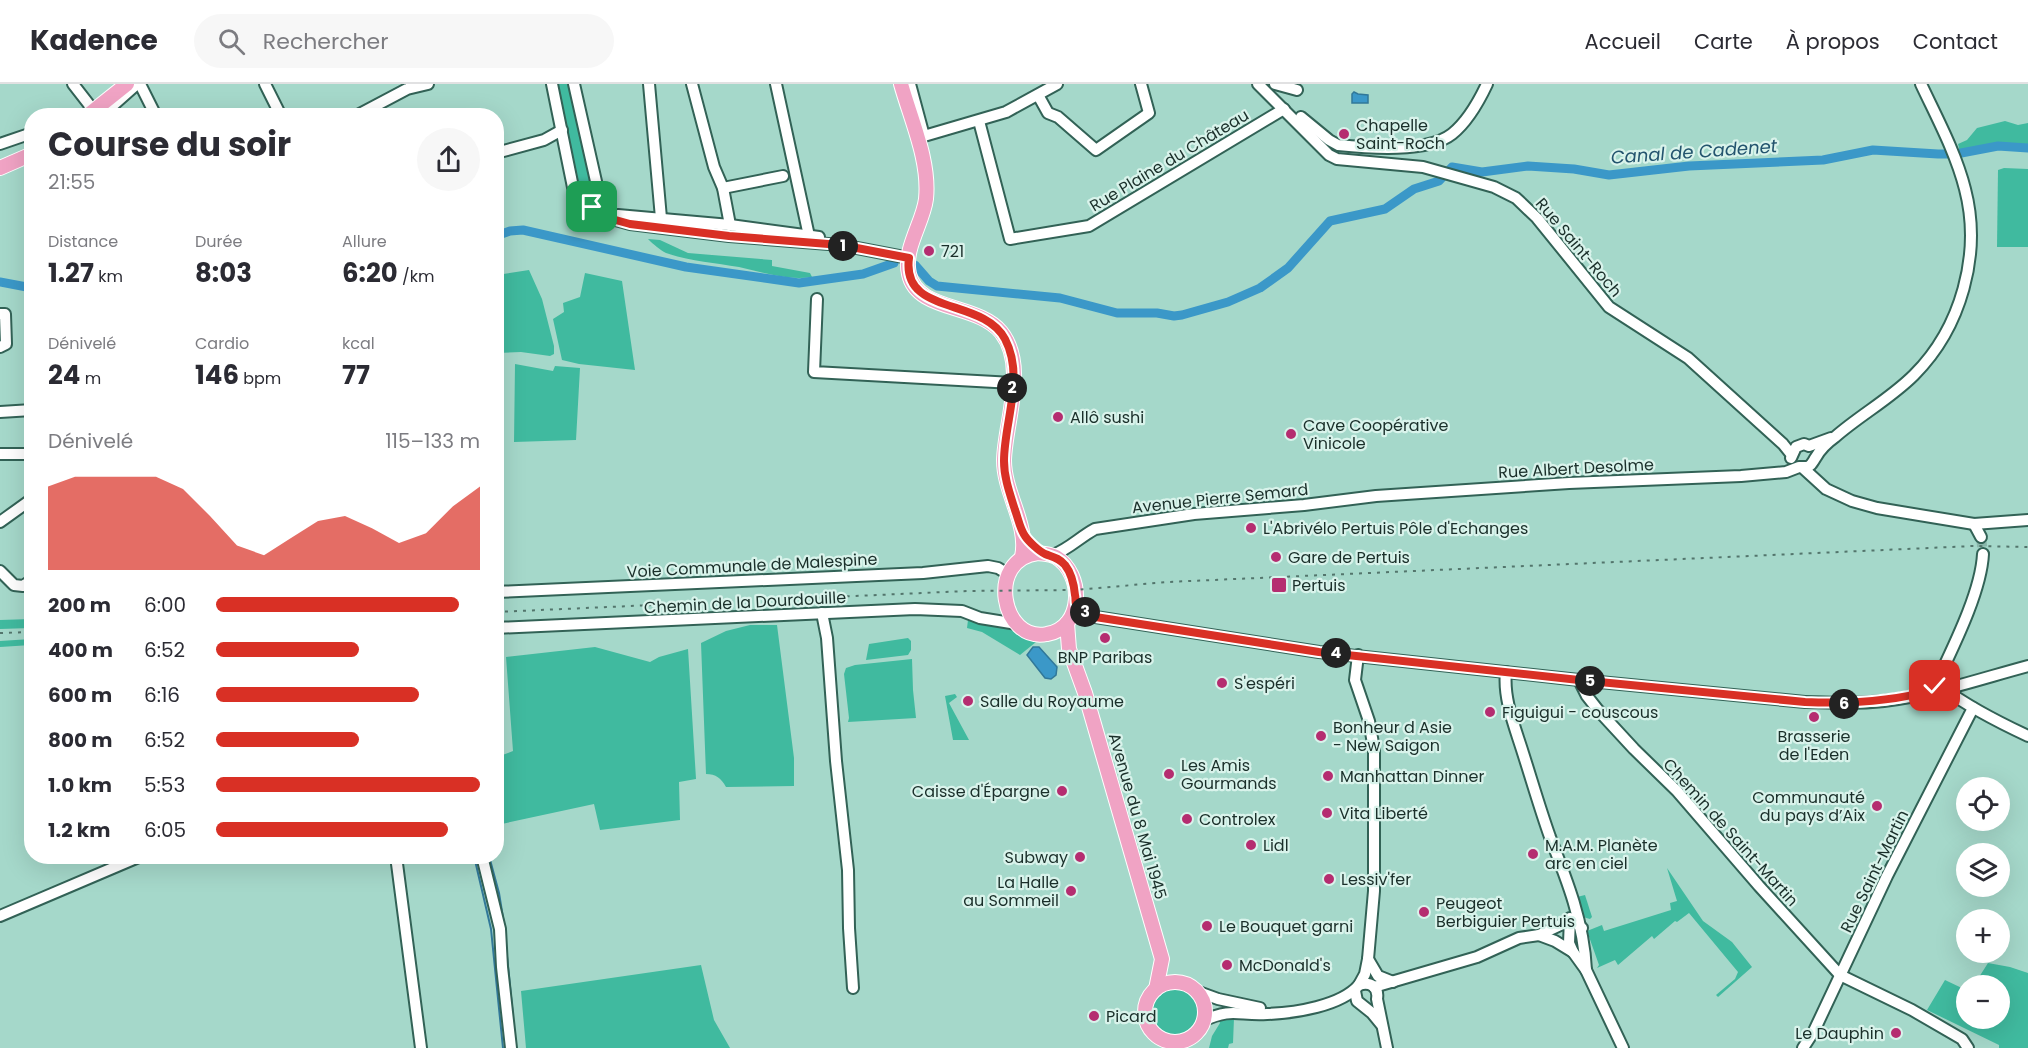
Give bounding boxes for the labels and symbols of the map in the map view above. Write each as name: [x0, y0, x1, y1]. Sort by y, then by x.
street label: Rue Plaine du Château: [1085, 104, 1253, 217]
place label: Chapelle Saint-Roch: [1356, 114, 1445, 155]
marker: Chapelle Saint-Roch: [1337, 127, 1351, 141]
water label: Canal de Cadenet: [1610, 133, 1779, 170]
pin: [566, 181, 617, 232]
street label: Rue Saint-Roch: [1530, 193, 1627, 302]
pin: 1: [828, 231, 858, 261]
place label: 721: [941, 240, 964, 263]
marker: 721: [922, 244, 936, 258]
pin: 2: [997, 373, 1027, 403]
place label: Allô sushi: [1070, 406, 1144, 429]
marker: Allô sushi: [1051, 410, 1065, 424]
place label: Cave Coopérative Vinicole: [1303, 414, 1448, 455]
marker: Cave Coopérative Vinicole: [1284, 427, 1298, 441]
street label: Rue Albert Desolme: [1498, 453, 1655, 484]
street label: Avenue Pierre Semard: [1131, 478, 1309, 519]
place label: L'Abrivélo Pertuis Pôle d'Echanges: [1263, 517, 1528, 540]
marker: L'Abrivélo Pertuis Pôle d'Echanges: [1244, 521, 1258, 535]
place label: Gare de Pertuis: [1288, 546, 1410, 569]
street label: Voie Communale de Malespine: [626, 547, 878, 584]
marker: Gare de Pertuis: [1269, 550, 1283, 564]
place label: Pertuis: [1292, 574, 1346, 597]
marker: Pertuis: [1270, 576, 1288, 594]
street label: Chemin de la Dourdouille: [643, 586, 847, 619]
pin: 3: [1070, 597, 1100, 627]
marker: BNP Paribas: [1098, 631, 1112, 645]
pin: 4: [1321, 638, 1351, 668]
place label: BNP Paribas: [1058, 646, 1152, 669]
pin: [1909, 660, 1960, 711]
pin: 5: [1575, 666, 1605, 696]
place label: S'espéri: [1234, 672, 1295, 695]
marker: S'espéri: [1215, 676, 1229, 690]
pin: 6: [1829, 689, 1859, 719]
place label: Salle du Royaume: [980, 690, 1124, 713]
marker: Salle du Royaume: [961, 694, 975, 708]
place label: Figuigui - couscous: [1502, 701, 1658, 724]
marker: Figuigui - couscous: [1483, 705, 1497, 719]
marker: Brasserie de l'Eden: [1807, 710, 1821, 724]
place label: Bonheur d Asie - New Saigon: [1333, 716, 1452, 757]
place label: Brasserie de l'Eden: [1777, 725, 1851, 766]
marker: Bonheur d Asie - New Saigon: [1314, 729, 1328, 743]
street label: Avenue du 8 Mai 1945: [1103, 730, 1172, 902]
street label: Chemin de Saint-Martin: [1658, 753, 1803, 911]
place label: Les Amis Gourmands: [1181, 754, 1277, 795]
place label: Manhattan Dinner: [1340, 765, 1485, 788]
marker: Les Amis Gourmands: [1162, 767, 1176, 781]
marker: Manhattan Dinner: [1321, 769, 1335, 783]
place label: Caisse d'Épargne: [912, 780, 1050, 803]
marker: Caisse d'Épargne: [1055, 784, 1069, 798]
place label: Communauté du pays d’Aix: [1752, 786, 1865, 827]
marker: Communauté du pays d’Aix: [1870, 799, 1884, 813]
place label: Vita Liberté: [1339, 802, 1428, 825]
marker: Vita Liberté: [1320, 806, 1334, 820]
street label: Rue Saint-Martin: [1835, 806, 1914, 936]
place label: Controlex: [1199, 808, 1276, 831]
marker: Controlex: [1180, 812, 1194, 826]
place label: Lidl: [1263, 834, 1289, 857]
place label: M.A.M. Planète arc en ciel: [1545, 834, 1658, 875]
marker: Lidl: [1244, 838, 1258, 852]
place label: Subway: [1005, 846, 1068, 869]
marker: M.A.M. Planète arc en ciel: [1526, 847, 1540, 861]
marker: Subway: [1073, 850, 1087, 864]
place label: Lessiv'fer: [1341, 868, 1411, 891]
place label: La Halle au Sommeil: [963, 871, 1059, 912]
marker: Lessiv'fer: [1322, 872, 1336, 886]
marker: La Halle au Sommeil: [1064, 884, 1078, 898]
place label: Peugeot Berbiguier Pertuis: [1436, 892, 1575, 933]
marker: Peugeot Berbiguier Pertuis: [1417, 905, 1431, 919]
place label: Le Bouquet garni: [1219, 915, 1353, 938]
marker: Le Bouquet garni: [1200, 919, 1214, 933]
place label: McDonald's: [1239, 954, 1331, 977]
marker: McDonald's: [1220, 958, 1234, 972]
place label: Picard: [1106, 1005, 1157, 1028]
marker: Picard: [1087, 1009, 1101, 1023]
place label: Le Dauphin: [1795, 1022, 1884, 1045]
marker: Le Dauphin: [1889, 1026, 1903, 1040]

